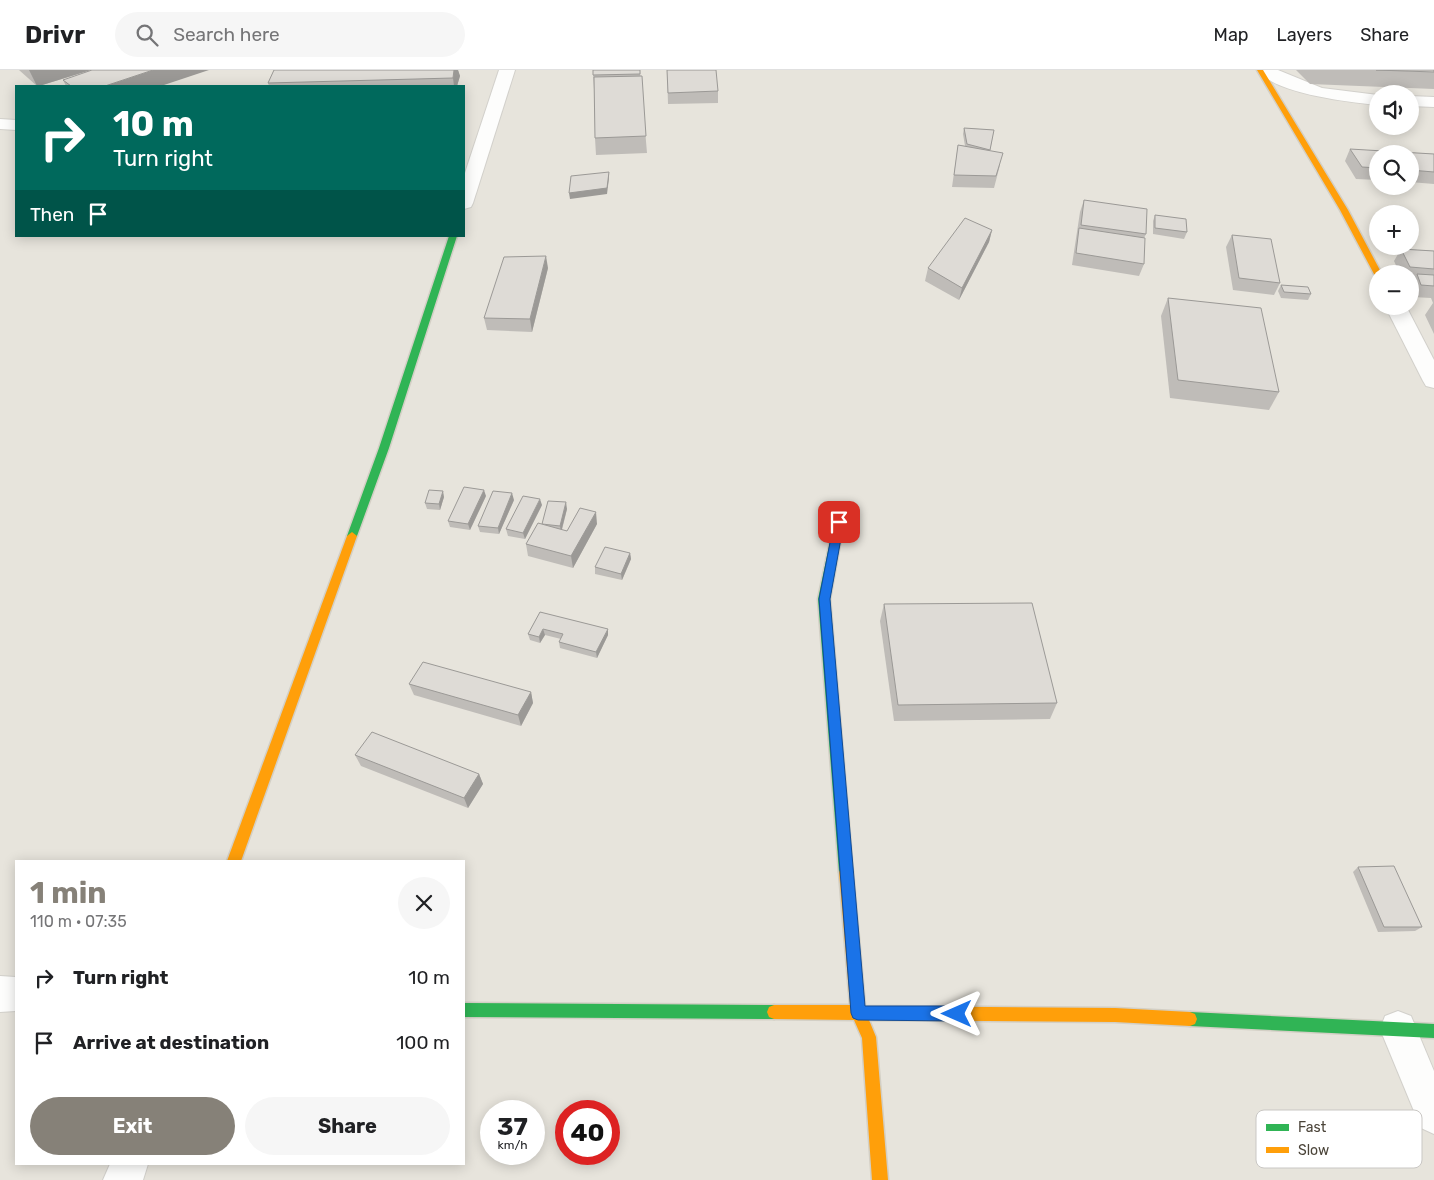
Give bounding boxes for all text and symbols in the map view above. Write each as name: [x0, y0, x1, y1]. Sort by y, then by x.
search box: [115, 12, 465, 57]
text: Drivr: [25, 21, 85, 49]
icon: search: [133, 21, 161, 49]
text: Search here: [173, 23, 280, 46]
text: Map: [1214, 24, 1249, 46]
text: Layers: [1277, 24, 1332, 46]
text: Share: [1360, 24, 1409, 46]
map controls: [1369, 85, 1419, 315]
button: sound: [1369, 85, 1419, 135]
text: 10 m: [113, 103, 194, 145]
icon: right: [30, 105, 95, 170]
text: Turn right: [113, 145, 213, 172]
button: search: [1369, 145, 1419, 195]
icon: arrive: [84, 200, 112, 228]
text: Then: [30, 203, 74, 226]
button: +: [1369, 205, 1419, 255]
button: −: [1369, 265, 1419, 315]
pin: [818, 501, 860, 543]
icon: arrive: [825, 508, 853, 536]
text: 1 min: [30, 875, 107, 911]
button: close: [398, 877, 450, 929]
text: 110 m · 07:35: [30, 912, 127, 931]
icon: right: [30, 964, 58, 992]
text: Turn right: [73, 966, 168, 989]
text: 10 m: [408, 966, 450, 989]
position arrow: [930, 987, 982, 1039]
icon: arrive: [30, 1029, 58, 1057]
text: Arrive at destination: [73, 1031, 269, 1054]
text: 100 m: [396, 1031, 450, 1054]
button: Exit: [30, 1097, 235, 1155]
button: Share: [245, 1097, 450, 1155]
speed limit sign: 40: [555, 1100, 620, 1165]
legend: [1256, 1110, 1422, 1168]
text: 37: [497, 1112, 528, 1141]
text: Fast: [1298, 1119, 1327, 1136]
text: km/h: [498, 1138, 527, 1152]
text: Slow: [1298, 1142, 1329, 1159]

